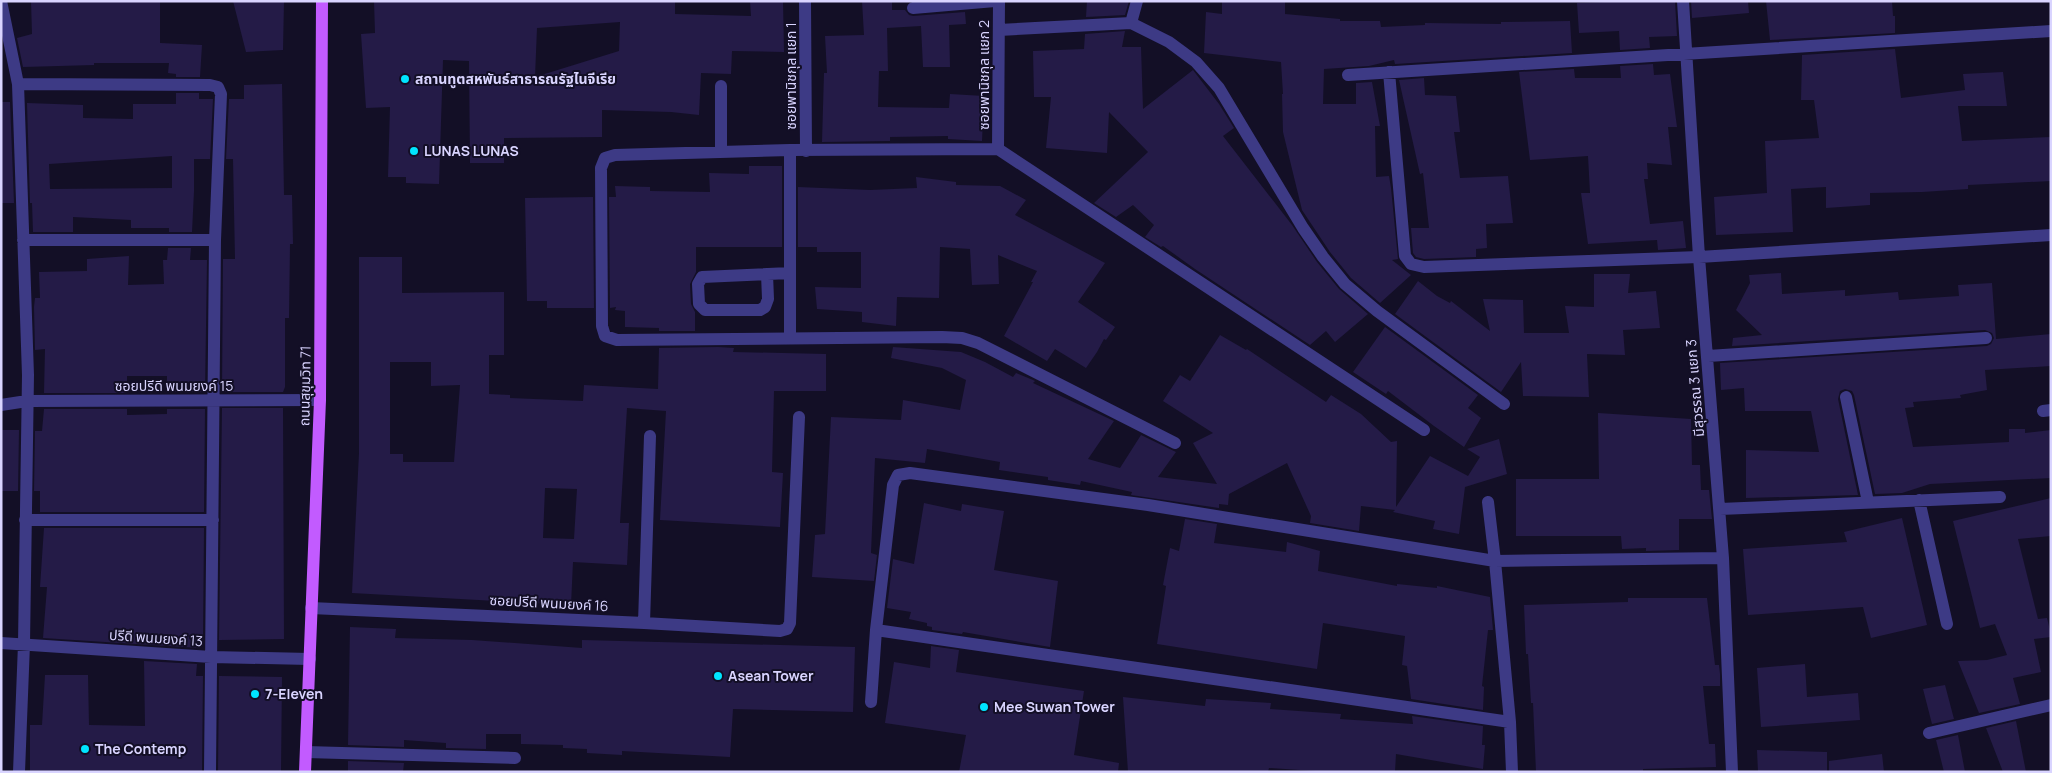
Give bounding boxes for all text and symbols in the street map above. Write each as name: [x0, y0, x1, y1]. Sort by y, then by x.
street label: ซอยพานิชกุล แยก 2: [974, 20, 993, 130]
street label: ซอยพานิชกุล แยก 1: [781, 22, 800, 130]
place label: สถานทูตสหพันธ์สาธารณรัฐไนจีเรีย: [415, 69, 616, 89]
marker: สถานทูตสหพันธ์สาธารณรัฐไนจีเรีย: [399, 73, 411, 85]
place label: LUNAS LUNAS: [424, 141, 519, 160]
marker: LUNAS LUNAS: [408, 145, 420, 157]
street label: มีสุวรรณ 3 แยก 3: [1681, 338, 1708, 438]
street label: ถนนสุขุมวิท 71: [294, 346, 315, 426]
street label: ซอยปรีดี พนมยงค์ 15: [115, 376, 233, 395]
street label: ซอยปรีดี พนมยงค์ 16: [489, 590, 609, 615]
street label: ปรีดี พนมยงค์ 13: [108, 625, 204, 650]
place label: Asean Tower: [728, 666, 814, 685]
marker: Asean Tower: [712, 670, 724, 682]
place label: 7-Eleven: [265, 684, 323, 703]
marker: 7-Eleven: [249, 688, 261, 700]
place label: Mee Suwan Tower: [994, 697, 1115, 716]
marker: Mee Suwan Tower: [978, 701, 990, 713]
place label: The Contemp: [95, 739, 187, 758]
marker: The Contemp: [79, 743, 91, 755]

